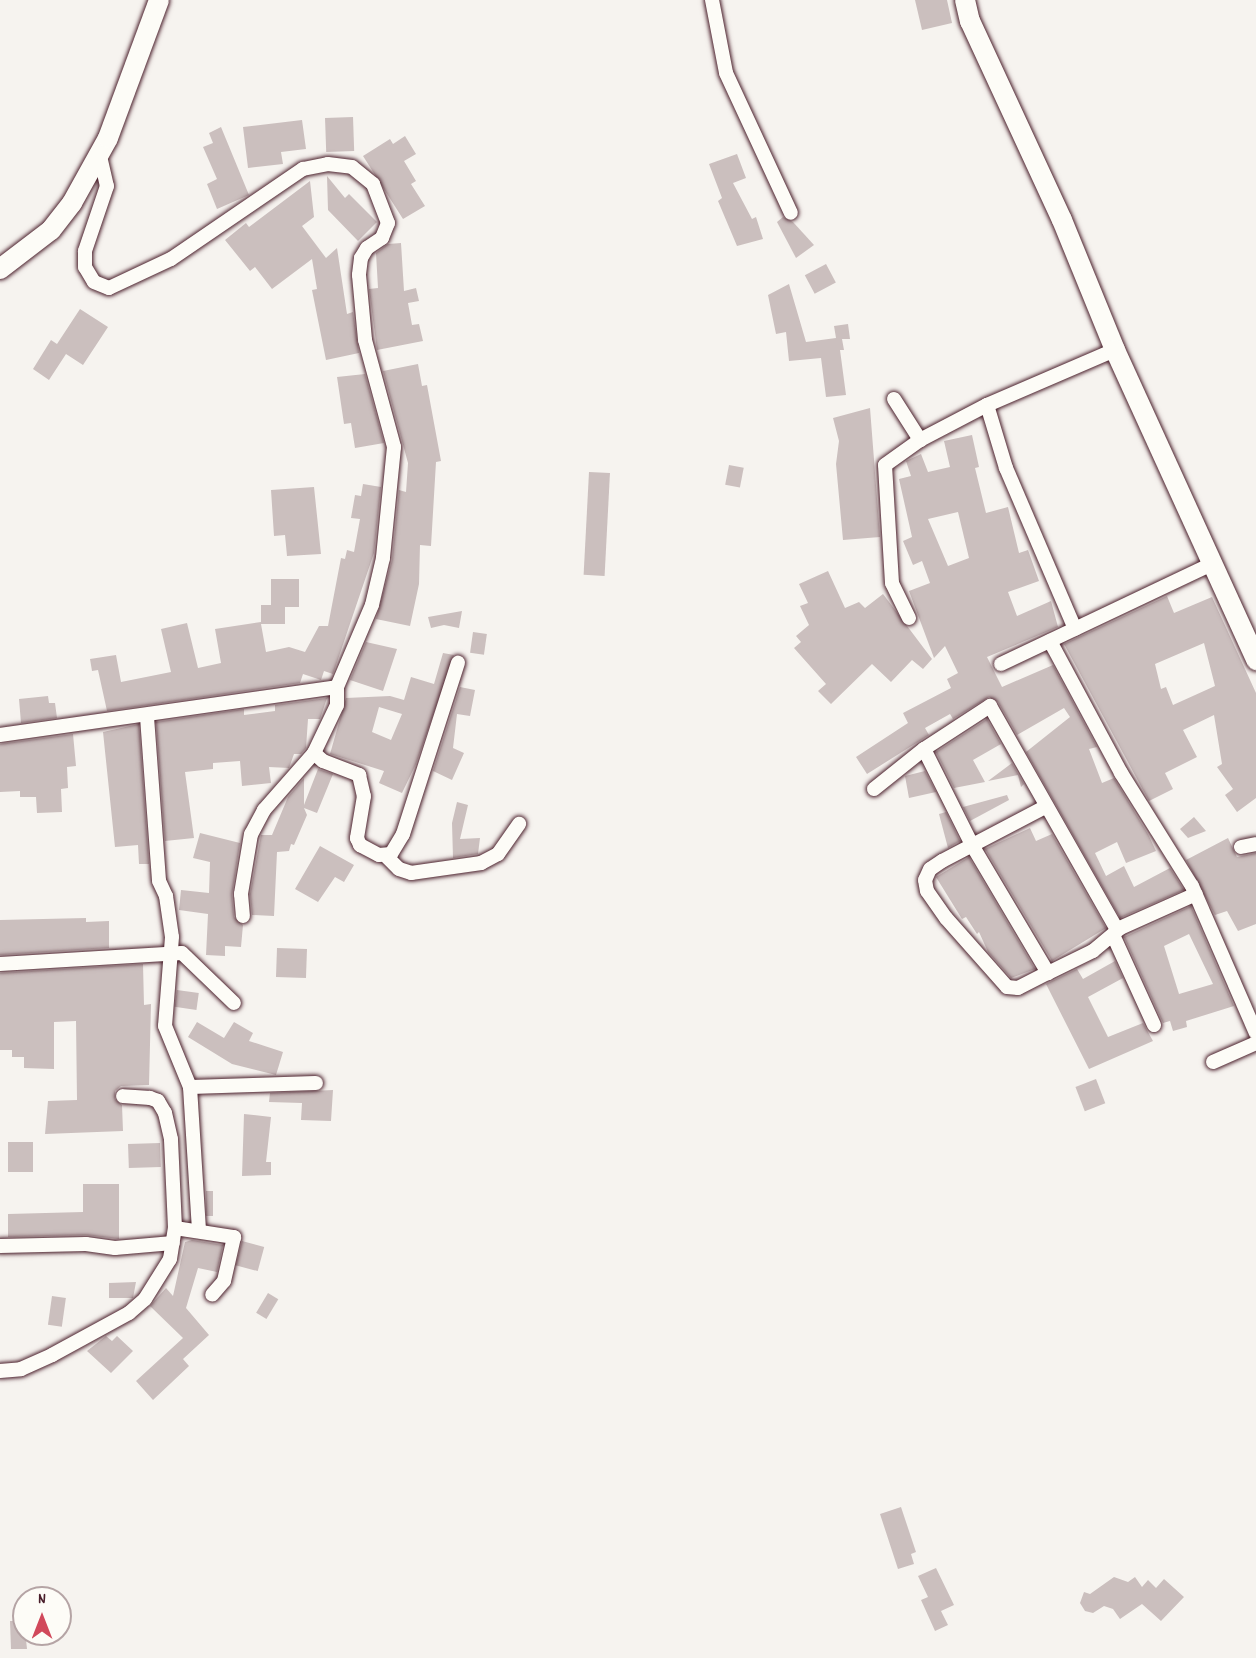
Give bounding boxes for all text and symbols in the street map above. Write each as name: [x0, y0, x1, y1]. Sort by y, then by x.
north arrow: [12, 1586, 72, 1646]
text: N: [38, 1588, 46, 1611]

